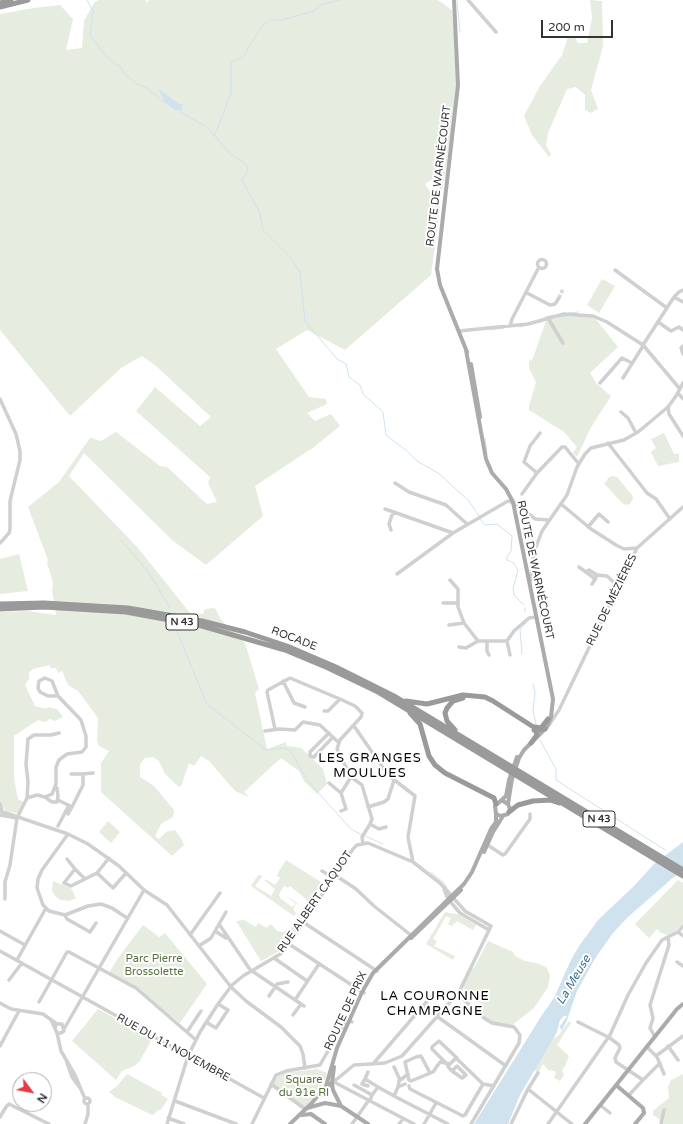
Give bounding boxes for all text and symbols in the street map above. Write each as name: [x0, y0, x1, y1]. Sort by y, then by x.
scale bar: [543, 12, 615, 38]
text: 200 m: [548, 20, 585, 34]
street label: ROUTE DE WARNÉCOURT: [424, 105, 454, 247]
street label: ROUTE DE WARNÉCOURT: [514, 499, 556, 641]
street label: RUE DE MÉZIÈRES: [584, 552, 640, 648]
road number: N 43: [166, 614, 198, 630]
street label: ROCADE: [269, 624, 319, 654]
district label: LES GRANGES MOULUES: [318, 751, 422, 782]
road number: N 43: [583, 811, 615, 827]
street label: RUE ALBERT CAQUOT: [275, 849, 355, 955]
park label: Parc Pierre Brossolette: [124, 952, 184, 978]
water label: La Meuse: [554, 953, 594, 1007]
street label: ROUTE DE PRIX: [322, 969, 370, 1053]
district label: LA COURONNE CHAMPAGNE: [380, 989, 490, 1020]
street label: RUE DU 11 NOVEMBRE: [114, 1011, 232, 1085]
north arrow: [12, 1072, 52, 1112]
park label: Square du 91e RI: [279, 1073, 329, 1099]
text: N: [34, 1091, 50, 1105]

